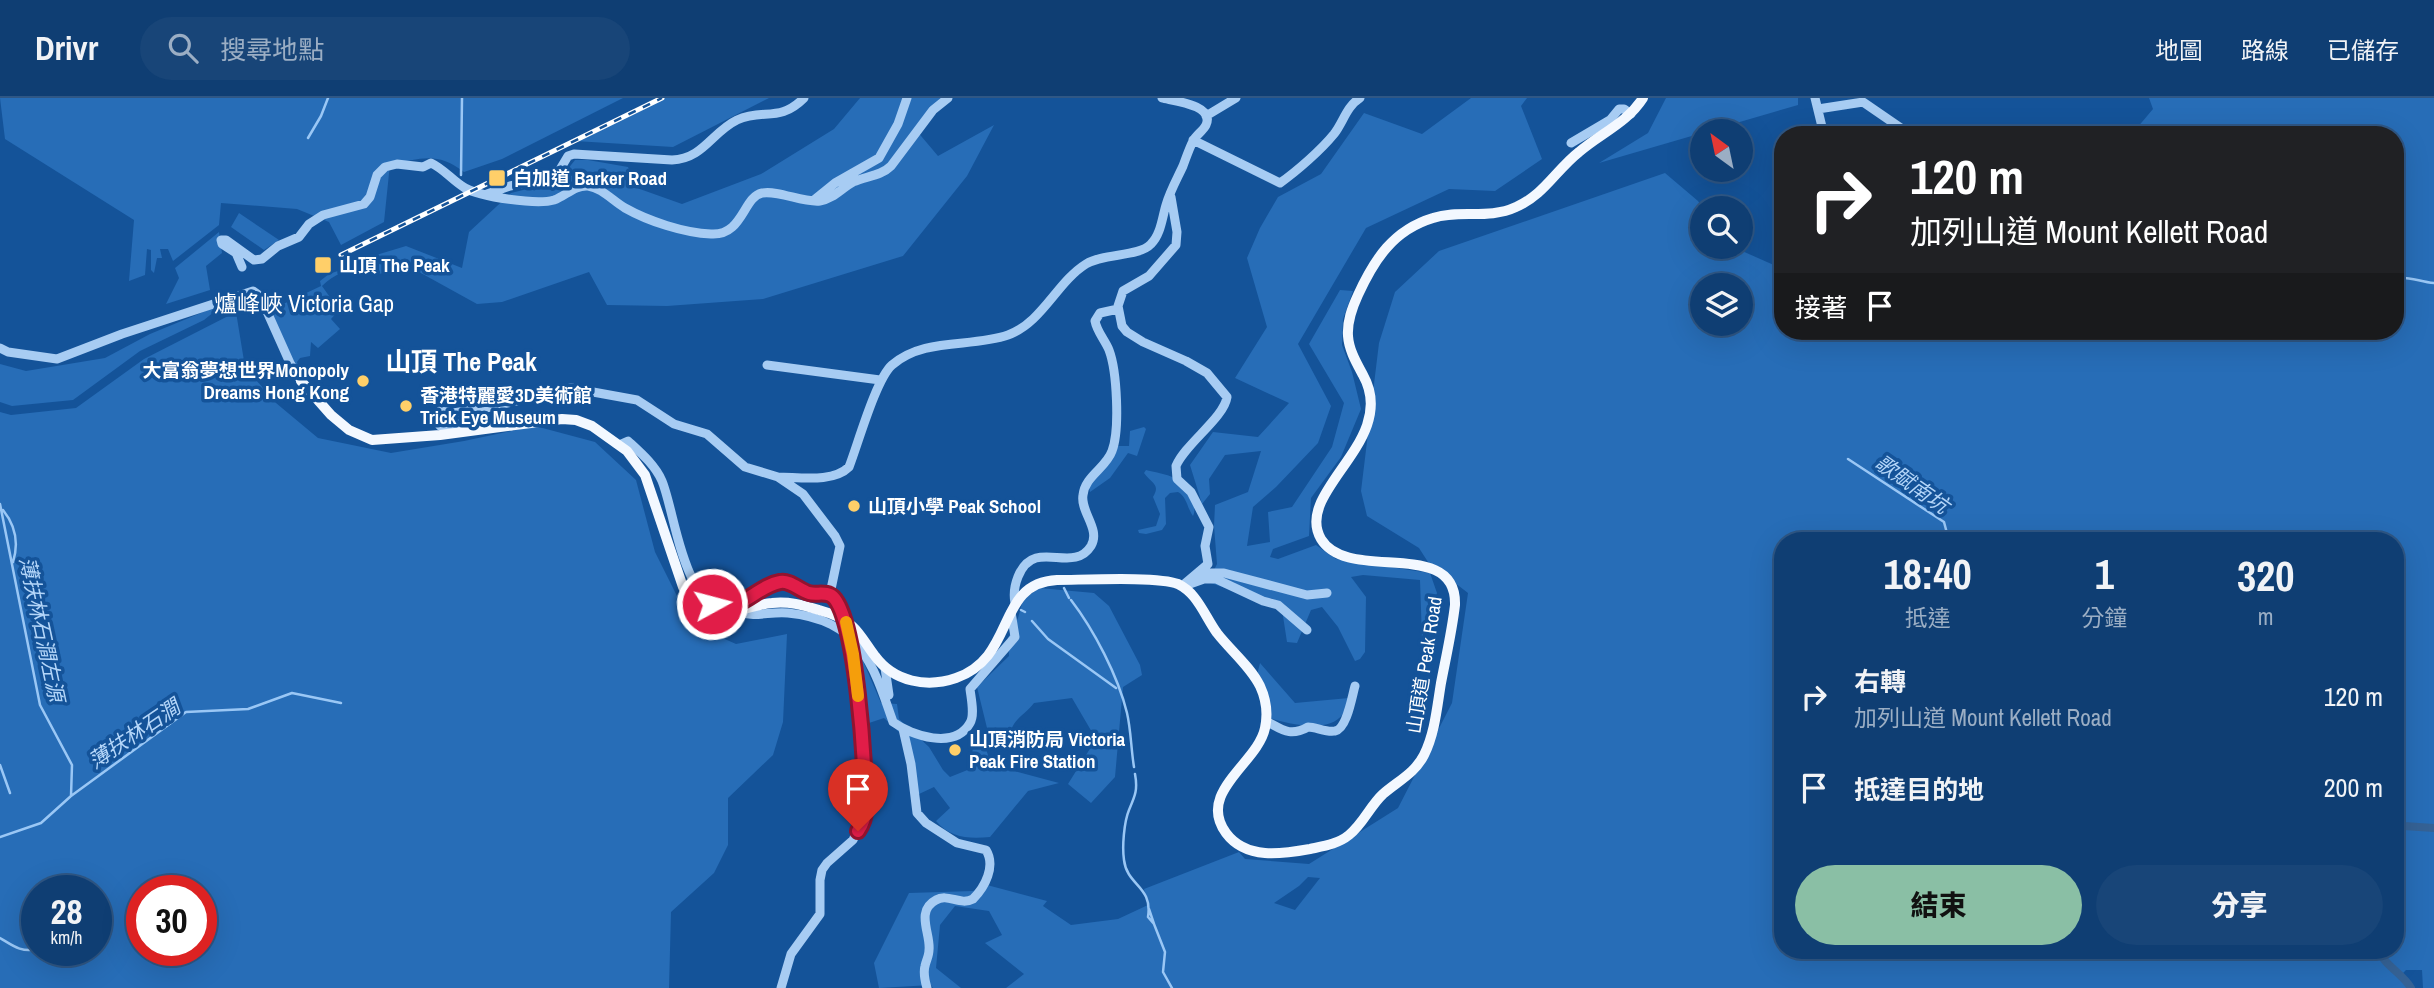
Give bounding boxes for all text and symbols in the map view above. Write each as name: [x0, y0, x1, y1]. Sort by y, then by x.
search box: [140, 17, 630, 80]
text: Drivr: [35, 26, 98, 70]
icon: search: [164, 29, 202, 67]
text: 搜尋地點: [220, 32, 324, 67]
text: 地圖: [2155, 34, 2203, 66]
text: 路線: [2241, 34, 2289, 66]
text: 已儲存: [2327, 34, 2399, 66]
north arrow: [1690, 119, 1754, 182]
map controls: [1690, 119, 1753, 336]
text: 120 m: [1910, 143, 2024, 209]
icon: right: [1795, 154, 1886, 245]
place label: 白加道 Barker Road: [513, 165, 667, 191]
marker: 白加道 Barker Road: [487, 168, 507, 188]
button: search: [1690, 196, 1753, 259]
text: 加列山道 Mount Kellett Road: [1910, 210, 2268, 253]
place label: 山頂 The Peak: [339, 252, 450, 278]
marker: 山頂 The Peak: [313, 255, 333, 275]
button: layers: [1690, 273, 1753, 336]
icon: arrive: [1861, 287, 1899, 325]
district label: 爐峰峽 Victoria Gap: [214, 288, 394, 319]
text: 接著: [1795, 290, 1847, 325]
district label: 山頂 The Peak: [385, 344, 537, 379]
place label: 大富翁夢想世界Monopoly Dreams Hong Kong: [142, 357, 349, 405]
marker: 大富翁夢想世界Monopoly Dreams Hong Kong: [355, 373, 371, 389]
place label: 香港特麗愛3D美術館 Trick Eye Museum: [420, 382, 592, 430]
marker: 香港特麗愛3D美術館 Trick Eye Museum: [398, 398, 414, 414]
water label: 歌賦南坑: [1869, 448, 1957, 522]
place label: 山頂小學 Peak School: [868, 493, 1041, 519]
marker: 山頂小學 Peak School: [846, 498, 862, 514]
text: 18:40: [1884, 546, 1972, 602]
text: 1: [2095, 546, 2114, 602]
text: 320: [2237, 548, 2294, 604]
water label: 薄扶林石澗左源: [13, 554, 72, 708]
position arrow: [675, 567, 749, 641]
street label: 山頂道 Peak Road: [1400, 595, 1448, 735]
text: m: [2258, 601, 2274, 632]
text: 抵達: [1905, 602, 1951, 633]
text: 分鐘: [2081, 602, 2127, 633]
text: 右轉: [1854, 664, 1906, 699]
icon: right: [1795, 678, 1833, 716]
text: 120 m: [2324, 679, 2383, 714]
water label: 薄扶林石澗: [82, 691, 188, 775]
text: 加列山道 Mount Kellett Road: [1854, 702, 2112, 733]
place label: 山頂消防局 Victoria Peak Fire Station: [969, 726, 1126, 774]
marker: 山頂消防局 Victoria Peak Fire Station: [947, 742, 963, 758]
pin: [828, 759, 888, 831]
icon: arrive: [1795, 769, 1833, 807]
icon: arrive: [839, 770, 877, 808]
text: 200 m: [2324, 770, 2383, 805]
text: 抵達目的地: [1854, 772, 1984, 807]
button: 結束: [1795, 865, 2082, 945]
button: 分享: [2096, 865, 2383, 945]
speed limit sign: 30: [126, 875, 217, 966]
text: 28: [51, 888, 82, 935]
text: km/h: [51, 925, 83, 950]

